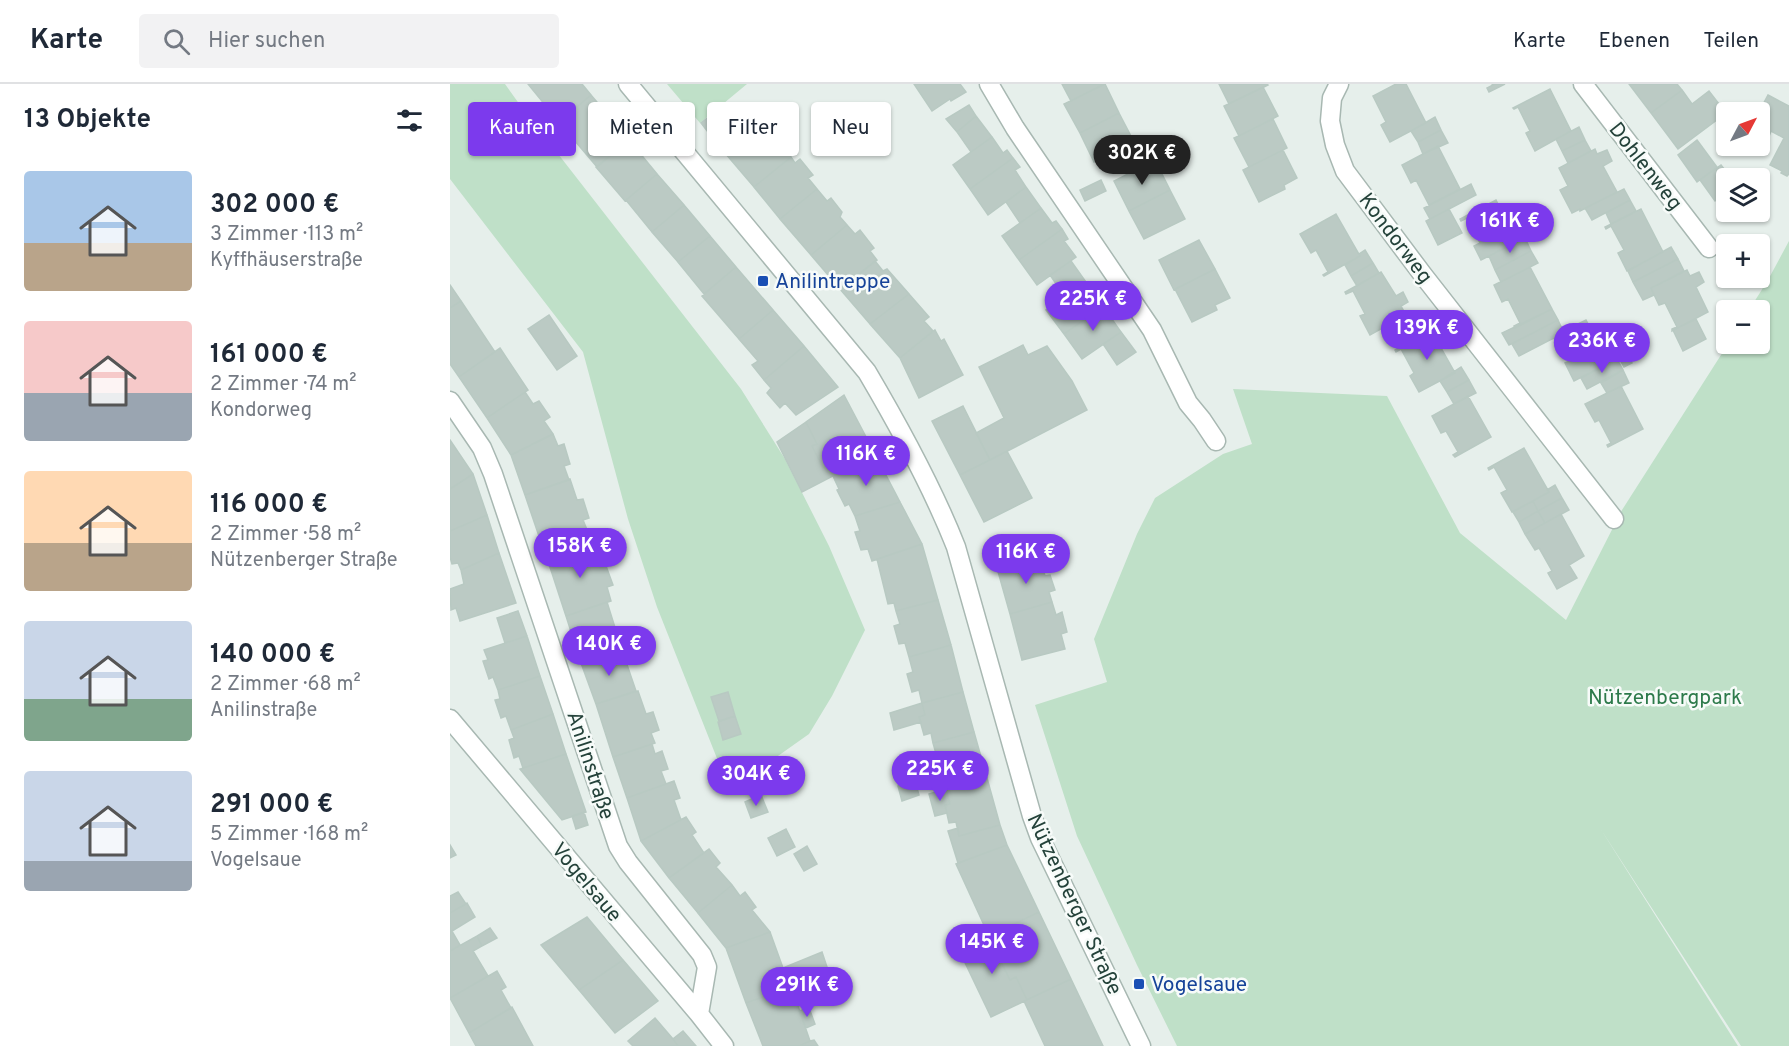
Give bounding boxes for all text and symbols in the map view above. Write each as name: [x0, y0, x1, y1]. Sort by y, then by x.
search box: [139, 14, 559, 68]
text: Karte: [30, 23, 103, 59]
icon: search: [160, 25, 193, 58]
text: Hier suchen: [208, 28, 325, 55]
text: Karte: [1513, 28, 1565, 55]
text: Ebenen: [1598, 28, 1670, 55]
text: Teilen: [1703, 28, 1759, 55]
chip: Kaufen: [468, 102, 576, 156]
chip: Mieten: [588, 102, 695, 156]
chip: Filter: [707, 102, 799, 156]
chip: Neu: [811, 102, 891, 156]
north arrow: [1716, 102, 1770, 156]
map controls: [1716, 102, 1770, 354]
text: 13 Objekte: [24, 104, 151, 137]
icon: filters: [393, 104, 426, 137]
street label: Dohlenweg: [1602, 117, 1688, 216]
pin: 302K €: [1093, 135, 1191, 186]
text: 302K €: [1108, 141, 1176, 167]
button: layers: [1716, 168, 1770, 222]
street label: Kondorweg: [1352, 188, 1438, 290]
text: 302 000 €: [210, 189, 339, 222]
icon: home: [72, 195, 144, 267]
pin: 161K €: [1461, 203, 1559, 254]
text: 161K €: [1480, 209, 1540, 235]
text: 3 Zimmer · 113 m²: [210, 222, 363, 248]
button: +: [1716, 234, 1770, 288]
text: Kyffhäuserstraße: [210, 248, 363, 274]
place label: Anilintreppe: [775, 269, 890, 296]
marker: Anilintreppe: [756, 274, 770, 288]
pin: 225K €: [1044, 281, 1142, 332]
text: 225K €: [1059, 287, 1127, 313]
button: −: [1716, 300, 1770, 354]
pin: 139K €: [1378, 310, 1476, 361]
text: 139K €: [1395, 316, 1459, 342]
pin: 236K €: [1553, 323, 1651, 374]
text: 236K €: [1568, 329, 1636, 355]
text: 161 000 €: [210, 339, 328, 372]
icon: home: [72, 345, 144, 417]
text: 2 Zimmer · 74 m²: [210, 372, 357, 398]
text: Kondorweg: [210, 398, 312, 424]
pin: 116K €: [817, 436, 915, 487]
text: 116K €: [836, 442, 896, 468]
text: 116 000 €: [210, 489, 328, 522]
icon: home: [72, 495, 144, 567]
text: 2 Zimmer · 58 m²: [210, 522, 361, 548]
pin: 158K €: [531, 528, 629, 579]
text: 158K €: [548, 534, 612, 560]
pin: 116K €: [977, 534, 1075, 585]
text: 116K €: [996, 540, 1056, 566]
text: Nützenberger Straße: [210, 548, 398, 574]
pin: 140K €: [560, 626, 658, 677]
text: 140K €: [576, 632, 642, 658]
text: 140 000 €: [210, 639, 335, 672]
icon: home: [72, 645, 144, 717]
text: 2 Zimmer · 68 m²: [210, 672, 361, 698]
park label: Nützenbergpark: [1588, 685, 1742, 712]
text: Anilinstraße: [210, 698, 317, 724]
street label: Anilinstraße: [559, 708, 620, 823]
pin: 225K €: [891, 751, 989, 802]
pin: 304K €: [707, 756, 805, 807]
text: 225K €: [906, 757, 974, 783]
text: 304K €: [721, 762, 791, 788]
text: 291 000 €: [210, 789, 333, 822]
icon: home: [72, 795, 144, 867]
street label: Nützenberger Straße: [1020, 810, 1127, 1000]
text: 5 Zimmer · 168 m²: [210, 822, 368, 848]
street label: Vogelsaue: [545, 838, 627, 928]
text: Vogelsaue: [210, 848, 301, 874]
pin: 145K €: [943, 924, 1041, 975]
text: 145K €: [960, 930, 1024, 956]
pin: 291K €: [758, 967, 856, 1018]
place label: Vogelsaue: [1151, 972, 1247, 999]
text: 291K €: [775, 973, 839, 999]
marker: Vogelsaue: [1132, 977, 1146, 991]

